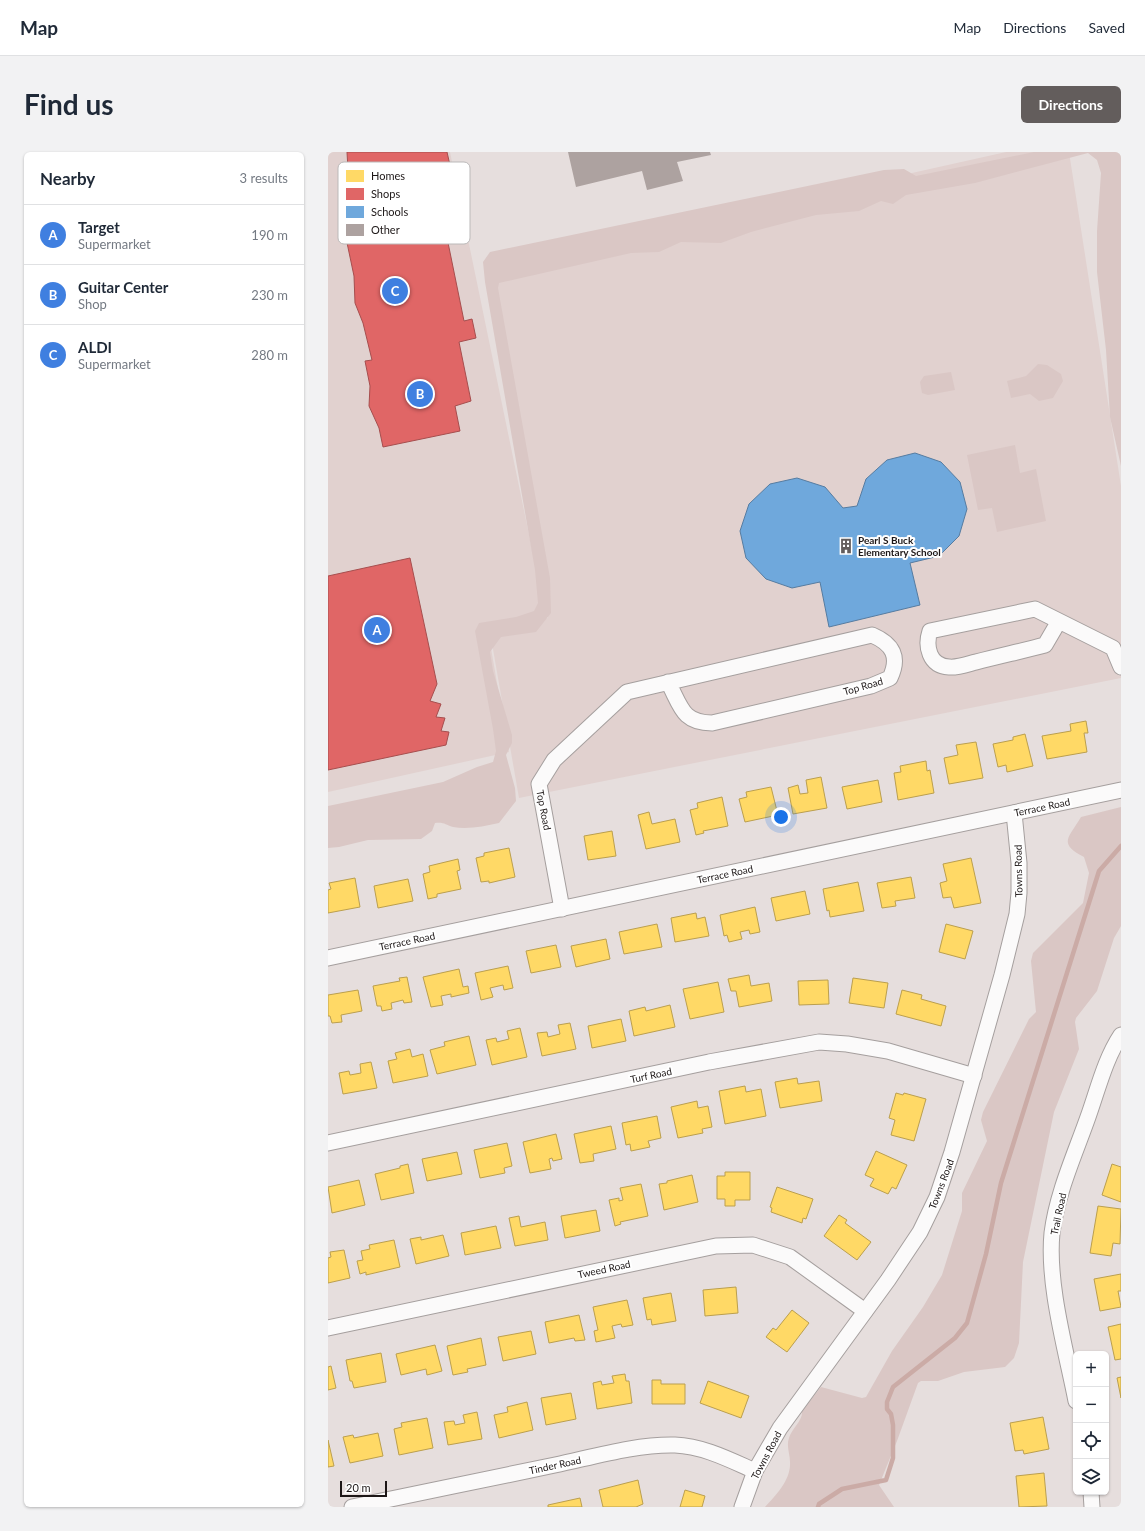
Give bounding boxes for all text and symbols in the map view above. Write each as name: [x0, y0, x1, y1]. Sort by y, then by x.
text: Map: [20, 16, 58, 39]
text: Map: [954, 19, 981, 36]
text: Directions: [1003, 19, 1066, 36]
text: Saved: [1088, 19, 1125, 36]
button: Directions: [1021, 86, 1121, 123]
text: Find us: [24, 87, 114, 121]
legend: [338, 162, 470, 244]
text: Nearby: [40, 168, 95, 189]
text: Homes: [371, 169, 405, 182]
text: 3 results: [240, 170, 288, 186]
text: Shops: [371, 187, 400, 200]
text: Schools: [371, 205, 408, 218]
text: Target: [78, 218, 120, 236]
text: Other: [371, 223, 400, 236]
text: A: [48, 227, 58, 243]
text: 190 m: [251, 227, 288, 243]
text: Supermarket: [78, 236, 151, 252]
pin: C: [382, 276, 408, 306]
text: Guitar Center: [78, 278, 168, 296]
text: B: [49, 287, 57, 303]
text: 230 m: [251, 287, 288, 303]
text: Shop: [78, 296, 107, 312]
text: ALDI: [78, 338, 112, 356]
text: C: [49, 347, 57, 363]
text: 280 m: [251, 347, 288, 363]
text: Supermarket: [78, 356, 151, 372]
pin: B: [407, 379, 433, 409]
place label: Pearl S Buck Elementary School: [858, 534, 941, 558]
building icon: Pearl S Buck Elementary School: [837, 537, 855, 555]
pin: A: [364, 615, 390, 645]
street label: Top Road: [842, 675, 884, 697]
street label: Top Road: [534, 789, 554, 831]
street label: Terrace Road: [1013, 795, 1071, 819]
your location: [771, 807, 791, 827]
street label: Towns Road: [1012, 845, 1024, 897]
street label: Terrace Road: [696, 862, 754, 886]
street label: Terrace Road: [378, 929, 436, 953]
street label: Turf Road: [629, 1065, 673, 1085]
street label: Towns Road: [926, 1157, 956, 1211]
street label: Trail Road: [1048, 1192, 1068, 1236]
street label: Tweed Road: [576, 1258, 632, 1280]
map controls: [1073, 1351, 1109, 1495]
button: +: [1073, 1351, 1109, 1387]
button: −: [1073, 1387, 1109, 1423]
button: locate: [1073, 1423, 1109, 1459]
street label: Towns Road: [748, 1429, 784, 1481]
street label: Tinder Road: [528, 1454, 582, 1476]
button: layers: [1073, 1459, 1109, 1495]
scale bar: [340, 1479, 387, 1498]
text: 20 m: [346, 1481, 371, 1494]

